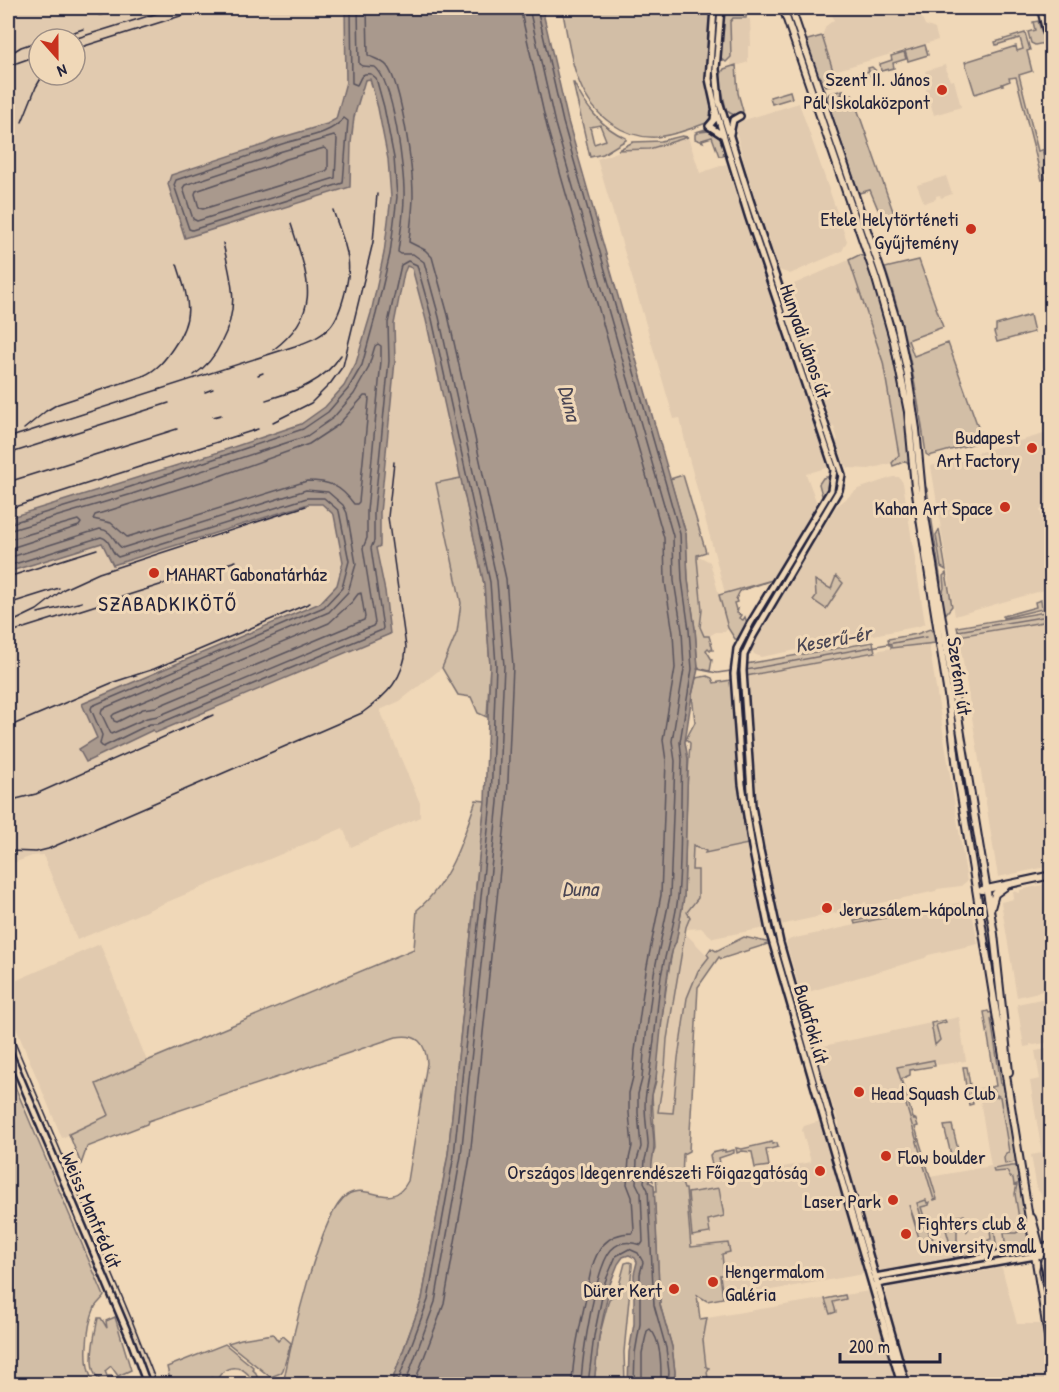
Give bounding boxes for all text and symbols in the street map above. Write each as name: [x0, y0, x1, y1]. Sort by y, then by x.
north arrow: [27, 27, 87, 87]
text: N: [54, 59, 70, 83]
place label: Szent II. János Pál Iskolaközpont: [803, 65, 931, 115]
marker: Szent II. János Pál Iskolaközpont: [935, 83, 949, 97]
place label: Etele Helytörténeti Gyűjtemény: [821, 205, 959, 255]
marker: Etele Helytörténeti Gyűjtemény: [964, 222, 978, 236]
street label: Hunyadi János út: [774, 280, 839, 403]
water label: Duna: [552, 382, 589, 427]
place label: Budapest Art Factory: [937, 423, 1021, 473]
marker: Budapest Art Factory: [1025, 441, 1039, 455]
place label: Kahan Art Space: [875, 494, 993, 521]
marker: Kahan Art Space: [998, 500, 1012, 514]
place label: MAHART Gabonatárház: [166, 560, 328, 587]
marker: MAHART Gabonatárház: [147, 566, 161, 580]
district label: SZABADKIKÖTŐ: [98, 589, 238, 618]
water label: Keserű-ér: [792, 618, 876, 660]
street label: Szerémi út: [941, 635, 979, 718]
water label: Duna: [562, 874, 601, 903]
place label: Jeruzsálem-kápolna: [839, 895, 984, 922]
marker: Jeruzsálem-kápolna: [820, 901, 834, 915]
street label: Budafoki út: [788, 981, 836, 1068]
place label: Head Squash Club: [871, 1079, 996, 1106]
marker: Head Squash Club: [852, 1085, 866, 1099]
place label: Flow boulder: [897, 1143, 986, 1170]
street label: Weiss Manfréd út: [55, 1148, 129, 1273]
marker: Flow boulder: [879, 1149, 893, 1163]
place label: Országos Idegenrendészeti Főigazgatóság: [507, 1158, 808, 1185]
marker: Országos Idegenrendészeti Főigazgatóság: [813, 1164, 827, 1178]
place label: Laser Park: [804, 1187, 881, 1214]
marker: Laser Park: [886, 1193, 900, 1207]
place label: Fighters club & University small: [917, 1209, 1036, 1259]
marker: Fighters club & University small: [899, 1227, 913, 1241]
place label: Hengermalom Galéria: [725, 1257, 824, 1307]
marker: Hengermalom Galéria: [706, 1275, 720, 1289]
place label: Dürer Kert: [584, 1276, 663, 1303]
marker: Dürer Kert: [667, 1282, 681, 1296]
scale bar: [840, 1326, 940, 1364]
text: 200 m: [849, 1334, 890, 1359]

